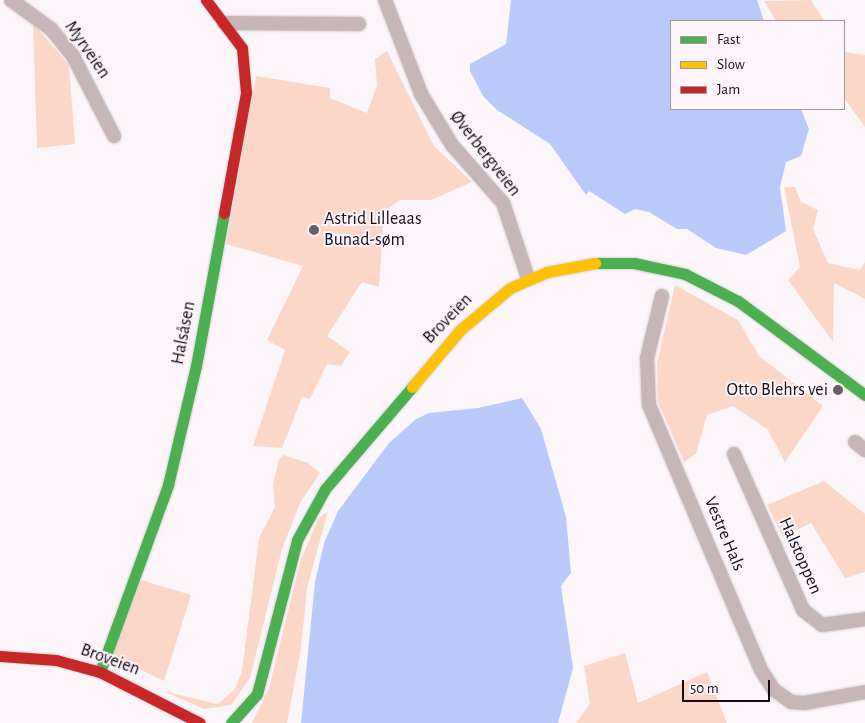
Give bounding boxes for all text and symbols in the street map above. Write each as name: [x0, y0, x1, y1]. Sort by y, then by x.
street label: Myrveien: [59, 17, 115, 83]
legend: [670, 20, 845, 110]
text: Fast: [717, 32, 740, 47]
text: Slow: [717, 57, 745, 72]
text: Jam: [717, 82, 740, 97]
street label: Øverbergveien: [445, 107, 525, 201]
place label: Astrid Lilleaas Bunad-søm: [324, 209, 422, 252]
marker: Astrid Lilleaas Bunad-søm: [308, 224, 320, 236]
street label: Broveien: [419, 289, 477, 349]
street label: Halsåsen: [167, 300, 201, 366]
place label: Otto Blehrs vei: [726, 379, 828, 401]
marker: Otto Blehrs vei: [832, 384, 844, 396]
street label: Vestre Hals: [699, 494, 749, 574]
street label: Halstoppen: [774, 514, 826, 598]
street label: Broveien: [77, 639, 143, 681]
scale bar: [685, 670, 772, 702]
text: 50 m: [690, 681, 719, 696]

